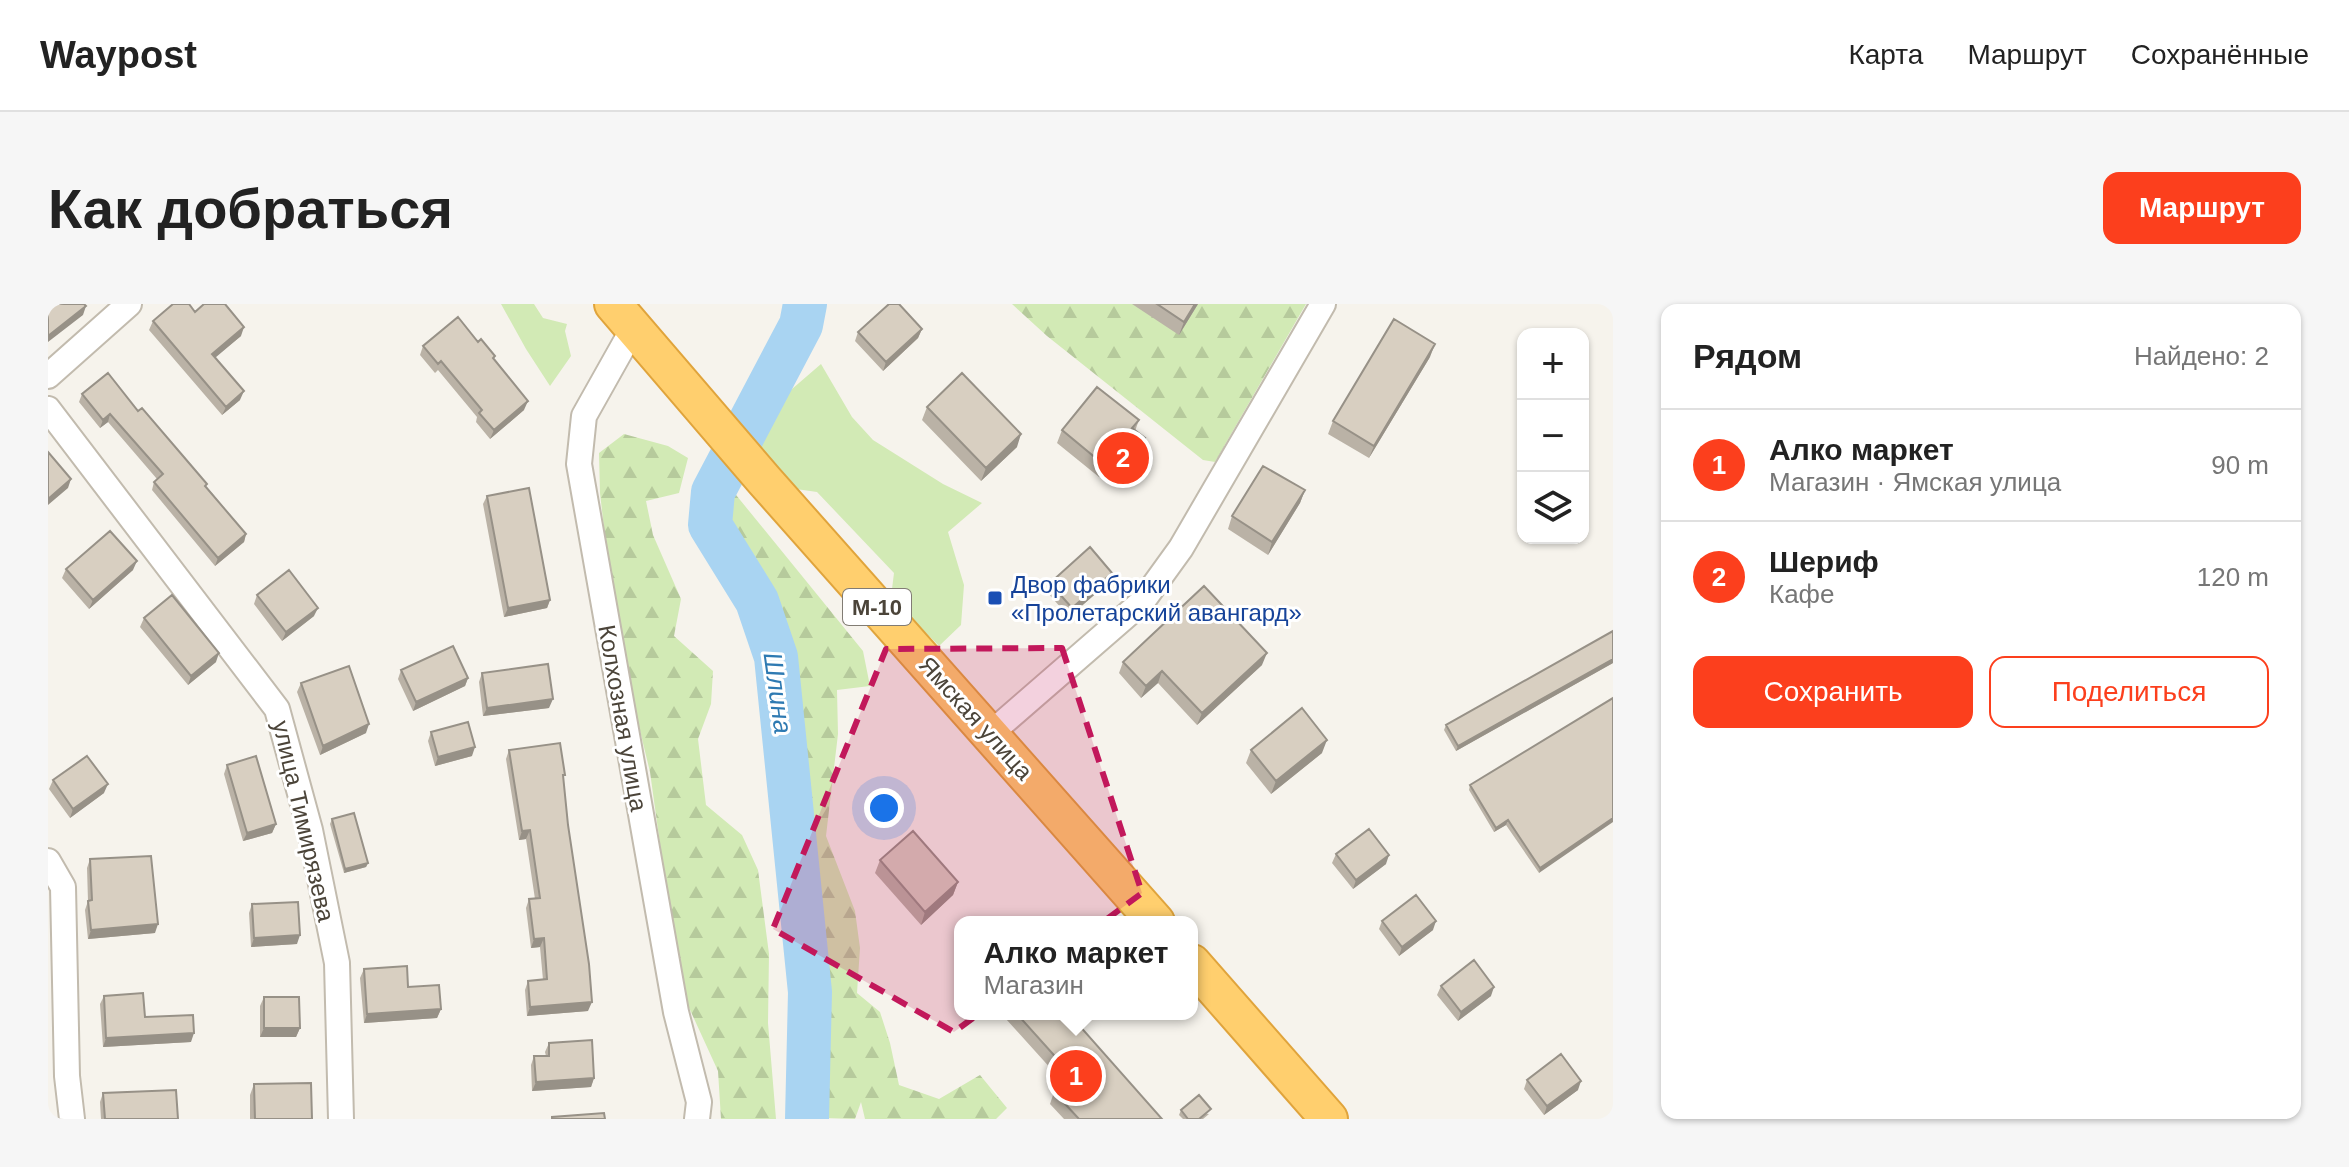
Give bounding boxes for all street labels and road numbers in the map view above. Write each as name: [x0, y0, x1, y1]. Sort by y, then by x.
road number: М-10: [843, 589, 911, 625]
street label: Колхозная улица: [593, 623, 653, 814]
street label: Ямская улица: [914, 651, 1039, 785]
street label: улица Тимирязева: [268, 718, 340, 925]

